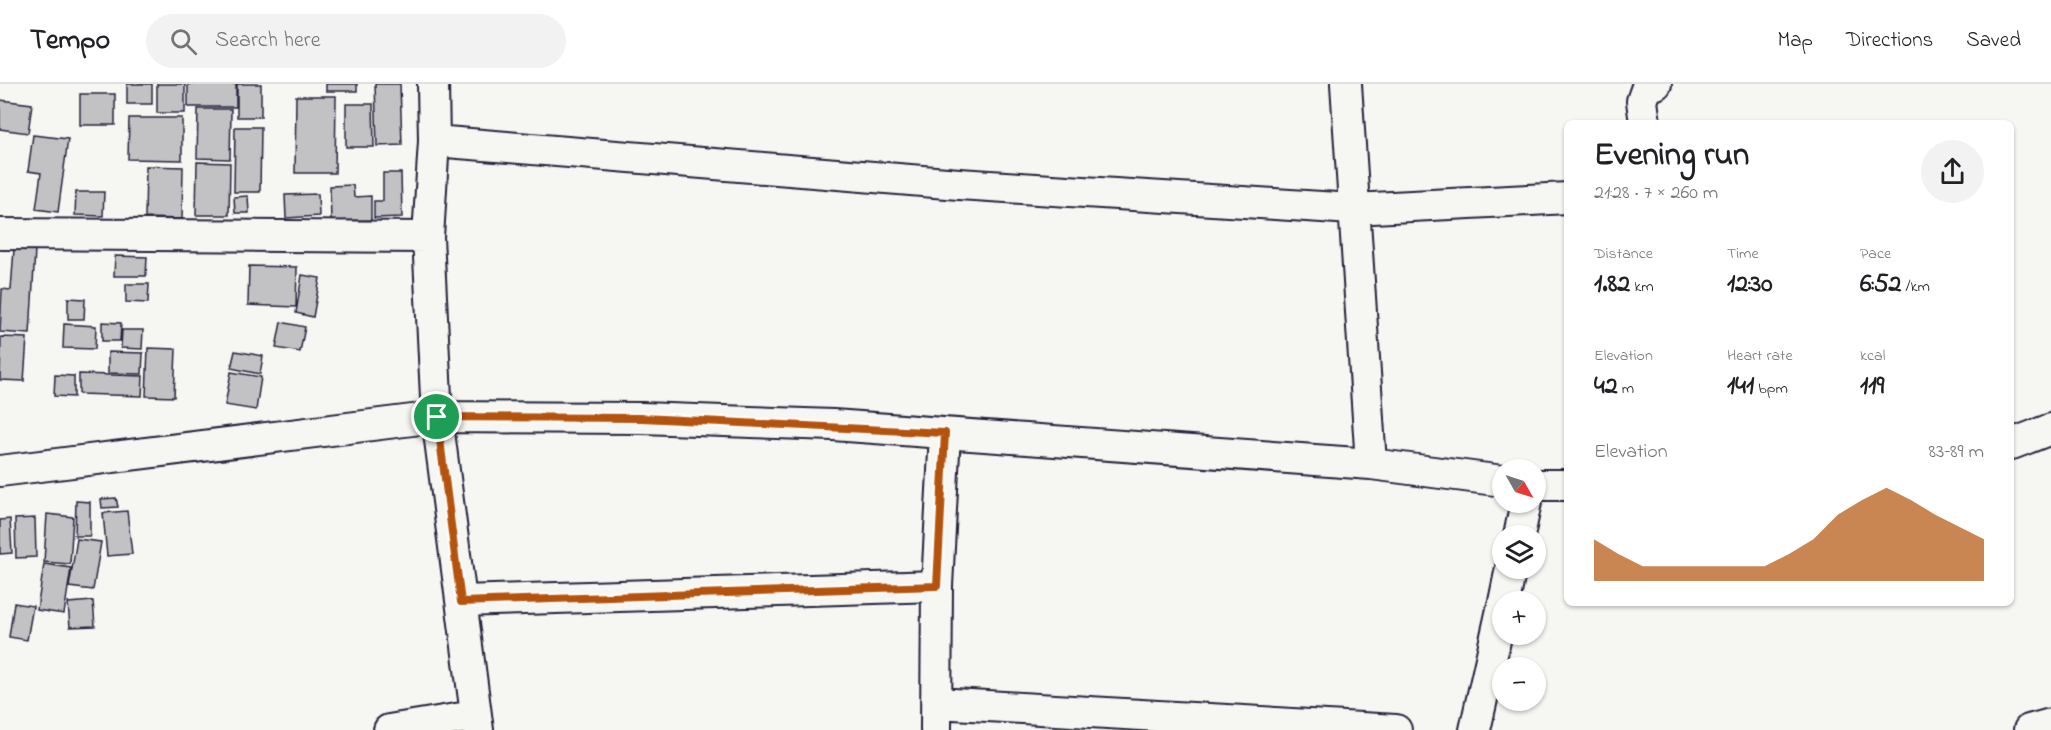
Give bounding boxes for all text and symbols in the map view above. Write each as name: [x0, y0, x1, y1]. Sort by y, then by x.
search box: [146, 14, 566, 68]
text: Tempo: [30, 21, 110, 62]
icon: search: [167, 25, 200, 58]
text: Search here: [215, 25, 321, 57]
text: Map: [1777, 26, 1813, 56]
text: Directions: [1846, 26, 1933, 56]
text: Saved: [1966, 26, 2021, 56]
text: Evening run: [1594, 132, 1749, 180]
button: share: [1921, 140, 1984, 203]
text: 21:28 · 7 × 260 m: [1594, 179, 1718, 208]
text: Distance: [1594, 242, 1653, 266]
text: Time: [1727, 242, 1759, 266]
text: Pace: [1860, 242, 1891, 266]
text: 1.82: [1594, 266, 1630, 304]
text: 12:30: [1727, 266, 1772, 304]
text: 6:52: [1860, 266, 1901, 304]
text: km: [1630, 275, 1654, 299]
text: /km: [1901, 275, 1930, 299]
text: Elevation: [1594, 344, 1653, 368]
text: Heart rate: [1727, 344, 1793, 368]
text: kcal: [1860, 344, 1885, 368]
text: 42: [1594, 368, 1618, 406]
text: 141: [1727, 368, 1754, 406]
text: 119: [1860, 368, 1884, 406]
text: m: [1618, 377, 1634, 401]
text: bpm: [1754, 377, 1788, 401]
pin: [411, 391, 462, 442]
icon: arrive: [420, 400, 453, 433]
text: Elevation: [1594, 438, 1668, 467]
text: 83–89 m: [1928, 438, 1984, 467]
north arrow: [1492, 459, 1546, 513]
map controls: [1492, 459, 1546, 711]
button: layers: [1492, 525, 1546, 579]
button: +: [1492, 591, 1546, 645]
button: −: [1492, 657, 1546, 711]

